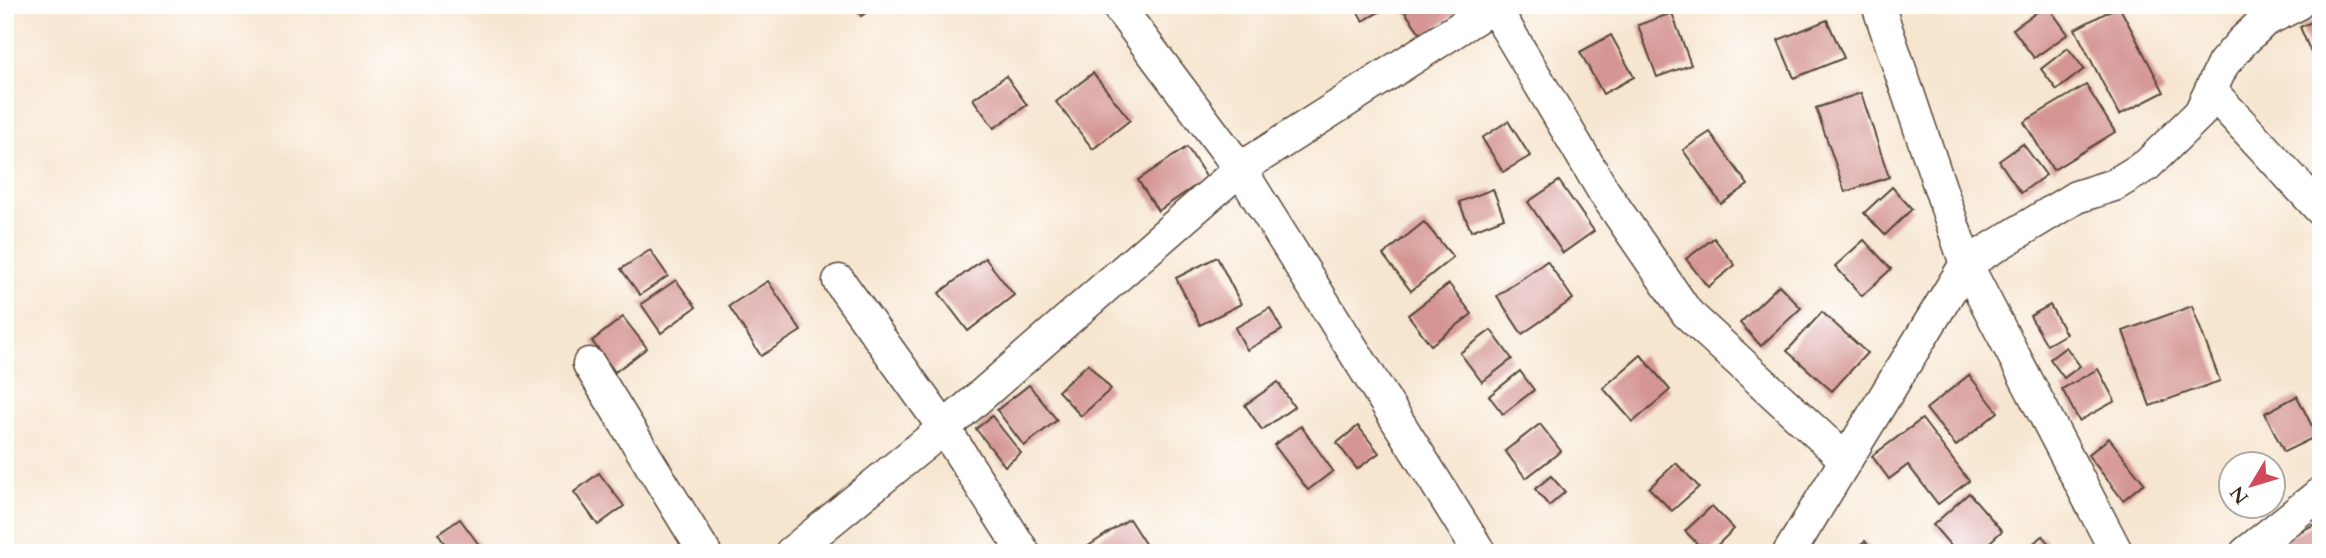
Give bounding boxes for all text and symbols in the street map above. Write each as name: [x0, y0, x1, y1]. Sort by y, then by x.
north arrow: [2218, 449, 2288, 520]
text: N: [2224, 480, 2255, 509]

